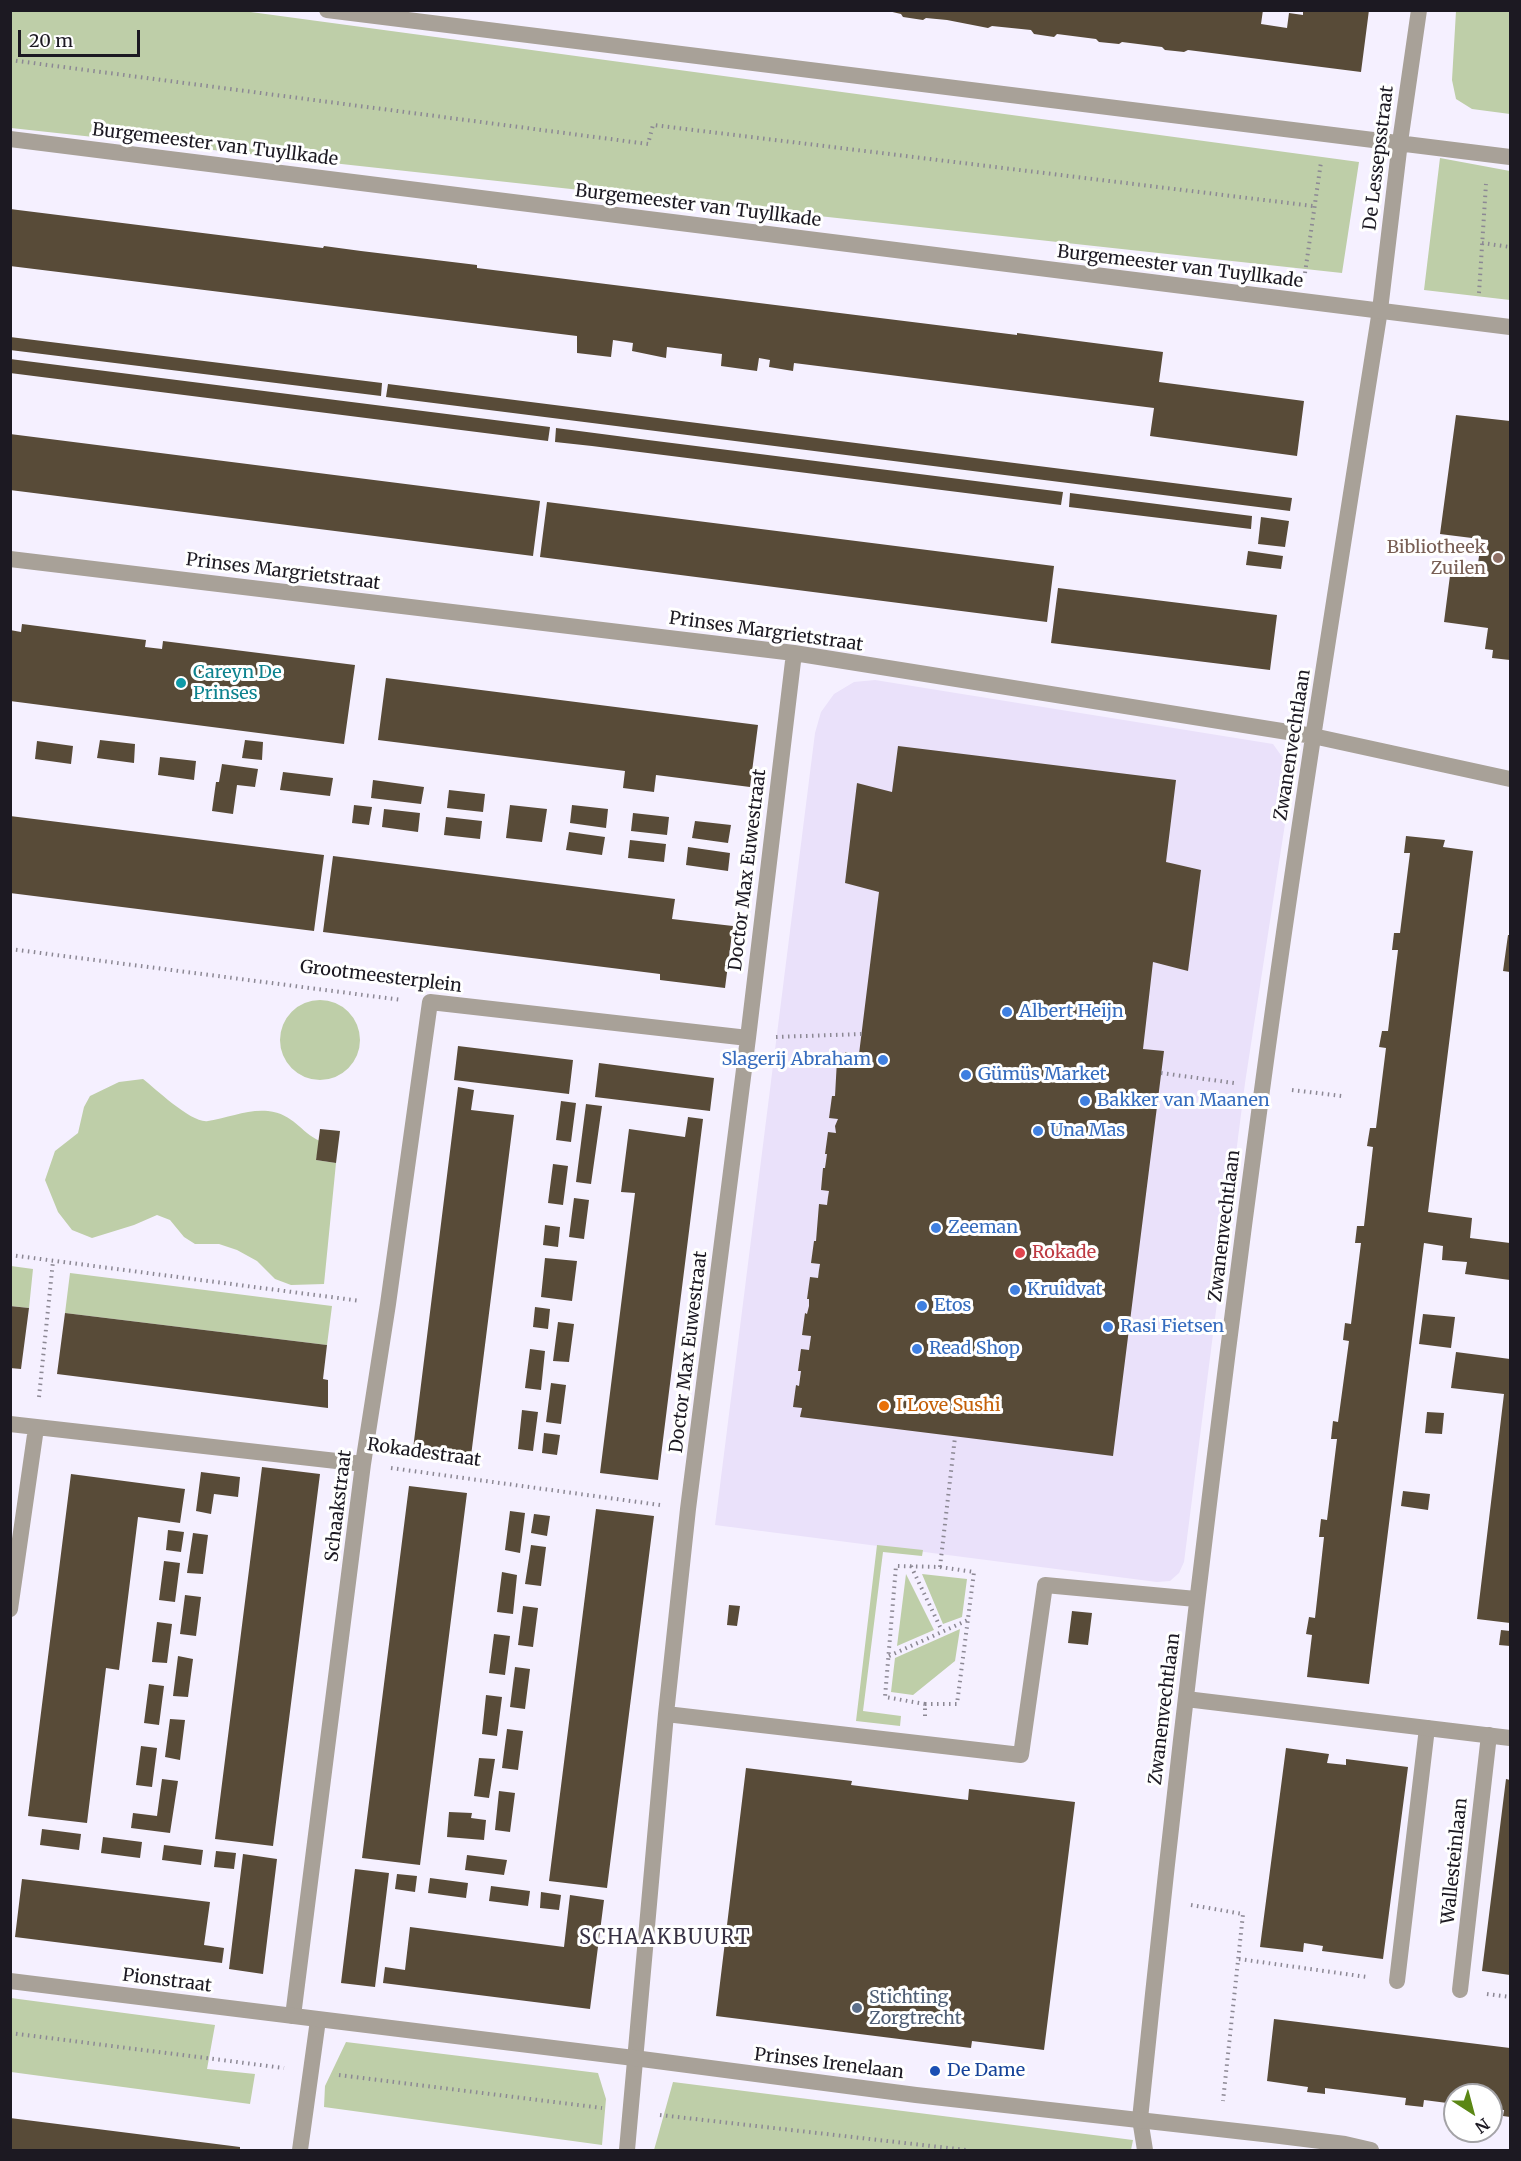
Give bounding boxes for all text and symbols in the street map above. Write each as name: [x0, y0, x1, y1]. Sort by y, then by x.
scale bar: [21, 18, 142, 56]
text: 20 m: [29, 29, 73, 52]
street label: De Lessepsstraat: [1359, 84, 1399, 232]
street label: Burgemeester van Tuyllkade: [91, 119, 339, 171]
street label: Burgemeester van Tuyllkade: [574, 180, 822, 232]
street label: Burgemeester van Tuyllkade: [1056, 241, 1304, 293]
place label: Bibliotheek Zuilen: [1387, 537, 1486, 580]
street label: Prinses Margrietstraat: [185, 549, 381, 595]
marker: Bibliotheek Zuilen: [1491, 551, 1505, 565]
street label: Prinses Margrietstraat: [668, 608, 864, 656]
place label: Careyn De Prinses: [193, 662, 282, 704]
street label: Zwanenvechtlaan: [1270, 668, 1316, 822]
marker: Careyn De Prinses: [174, 676, 188, 690]
street label: Doctor Max Euwestraat: [725, 768, 771, 972]
street label: Grootmeesterplein: [299, 956, 463, 998]
place label: Albert Heijn: [1019, 1001, 1124, 1023]
marker: Albert Heijn: [1000, 1005, 1014, 1019]
place label: Slagerij Abraham: [721, 1049, 871, 1071]
marker: Slagerij Abraham: [876, 1053, 890, 1067]
place label: Gümüs Market: [978, 1064, 1107, 1086]
marker: Gümüs Market: [959, 1068, 973, 1082]
place label: Bakker van Maanen: [1097, 1090, 1270, 1112]
marker: Bakker van Maanen: [1078, 1094, 1092, 1108]
place label: Una Mas: [1050, 1120, 1125, 1142]
marker: Una Mas: [1031, 1124, 1045, 1138]
street label: Zwanenvechtlaan: [1205, 1149, 1245, 1303]
place label: Zeeman: [948, 1217, 1018, 1239]
marker: Zeeman: [929, 1221, 943, 1235]
place label: Rokade: [1032, 1242, 1096, 1264]
marker: Rokade: [1013, 1246, 1027, 1260]
street label: Doctor Max Euwestraat: [666, 1250, 712, 1454]
place label: Kruidvat: [1027, 1279, 1102, 1301]
marker: Kruidvat: [1008, 1283, 1022, 1297]
place label: Etos: [934, 1295, 971, 1317]
marker: Etos: [915, 1299, 929, 1313]
place label: Rasi Fietsen: [1120, 1316, 1224, 1338]
marker: Rasi Fietsen: [1101, 1320, 1115, 1334]
place label: Read Shop: [929, 1338, 1020, 1360]
marker: Read Shop: [910, 1342, 924, 1356]
place label: I Love Sushi: [896, 1395, 1001, 1417]
marker: I Love Sushi: [877, 1399, 891, 1413]
street label: Rokadestraat: [366, 1434, 482, 1472]
street label: Schaakstraat: [321, 1449, 357, 1563]
street label: Zwanenvechtlaan: [1145, 1632, 1185, 1786]
street label: Wallesteinlaan: [1438, 1797, 1472, 1925]
district label: SCHAAKBUURT: [579, 1926, 751, 1950]
street label: Pionstraat: [121, 1965, 213, 1997]
place label: Stichting Zorgtrecht: [869, 1987, 962, 2030]
marker: Stichting Zorgtrecht: [850, 2001, 864, 2015]
street label: Prinses Irenelaan: [753, 2044, 905, 2084]
place label: De Dame: [947, 2060, 1025, 2082]
marker: De Dame: [928, 2064, 942, 2078]
north arrow: [1443, 2083, 1503, 2143]
text: N: [1471, 2114, 1493, 2138]

